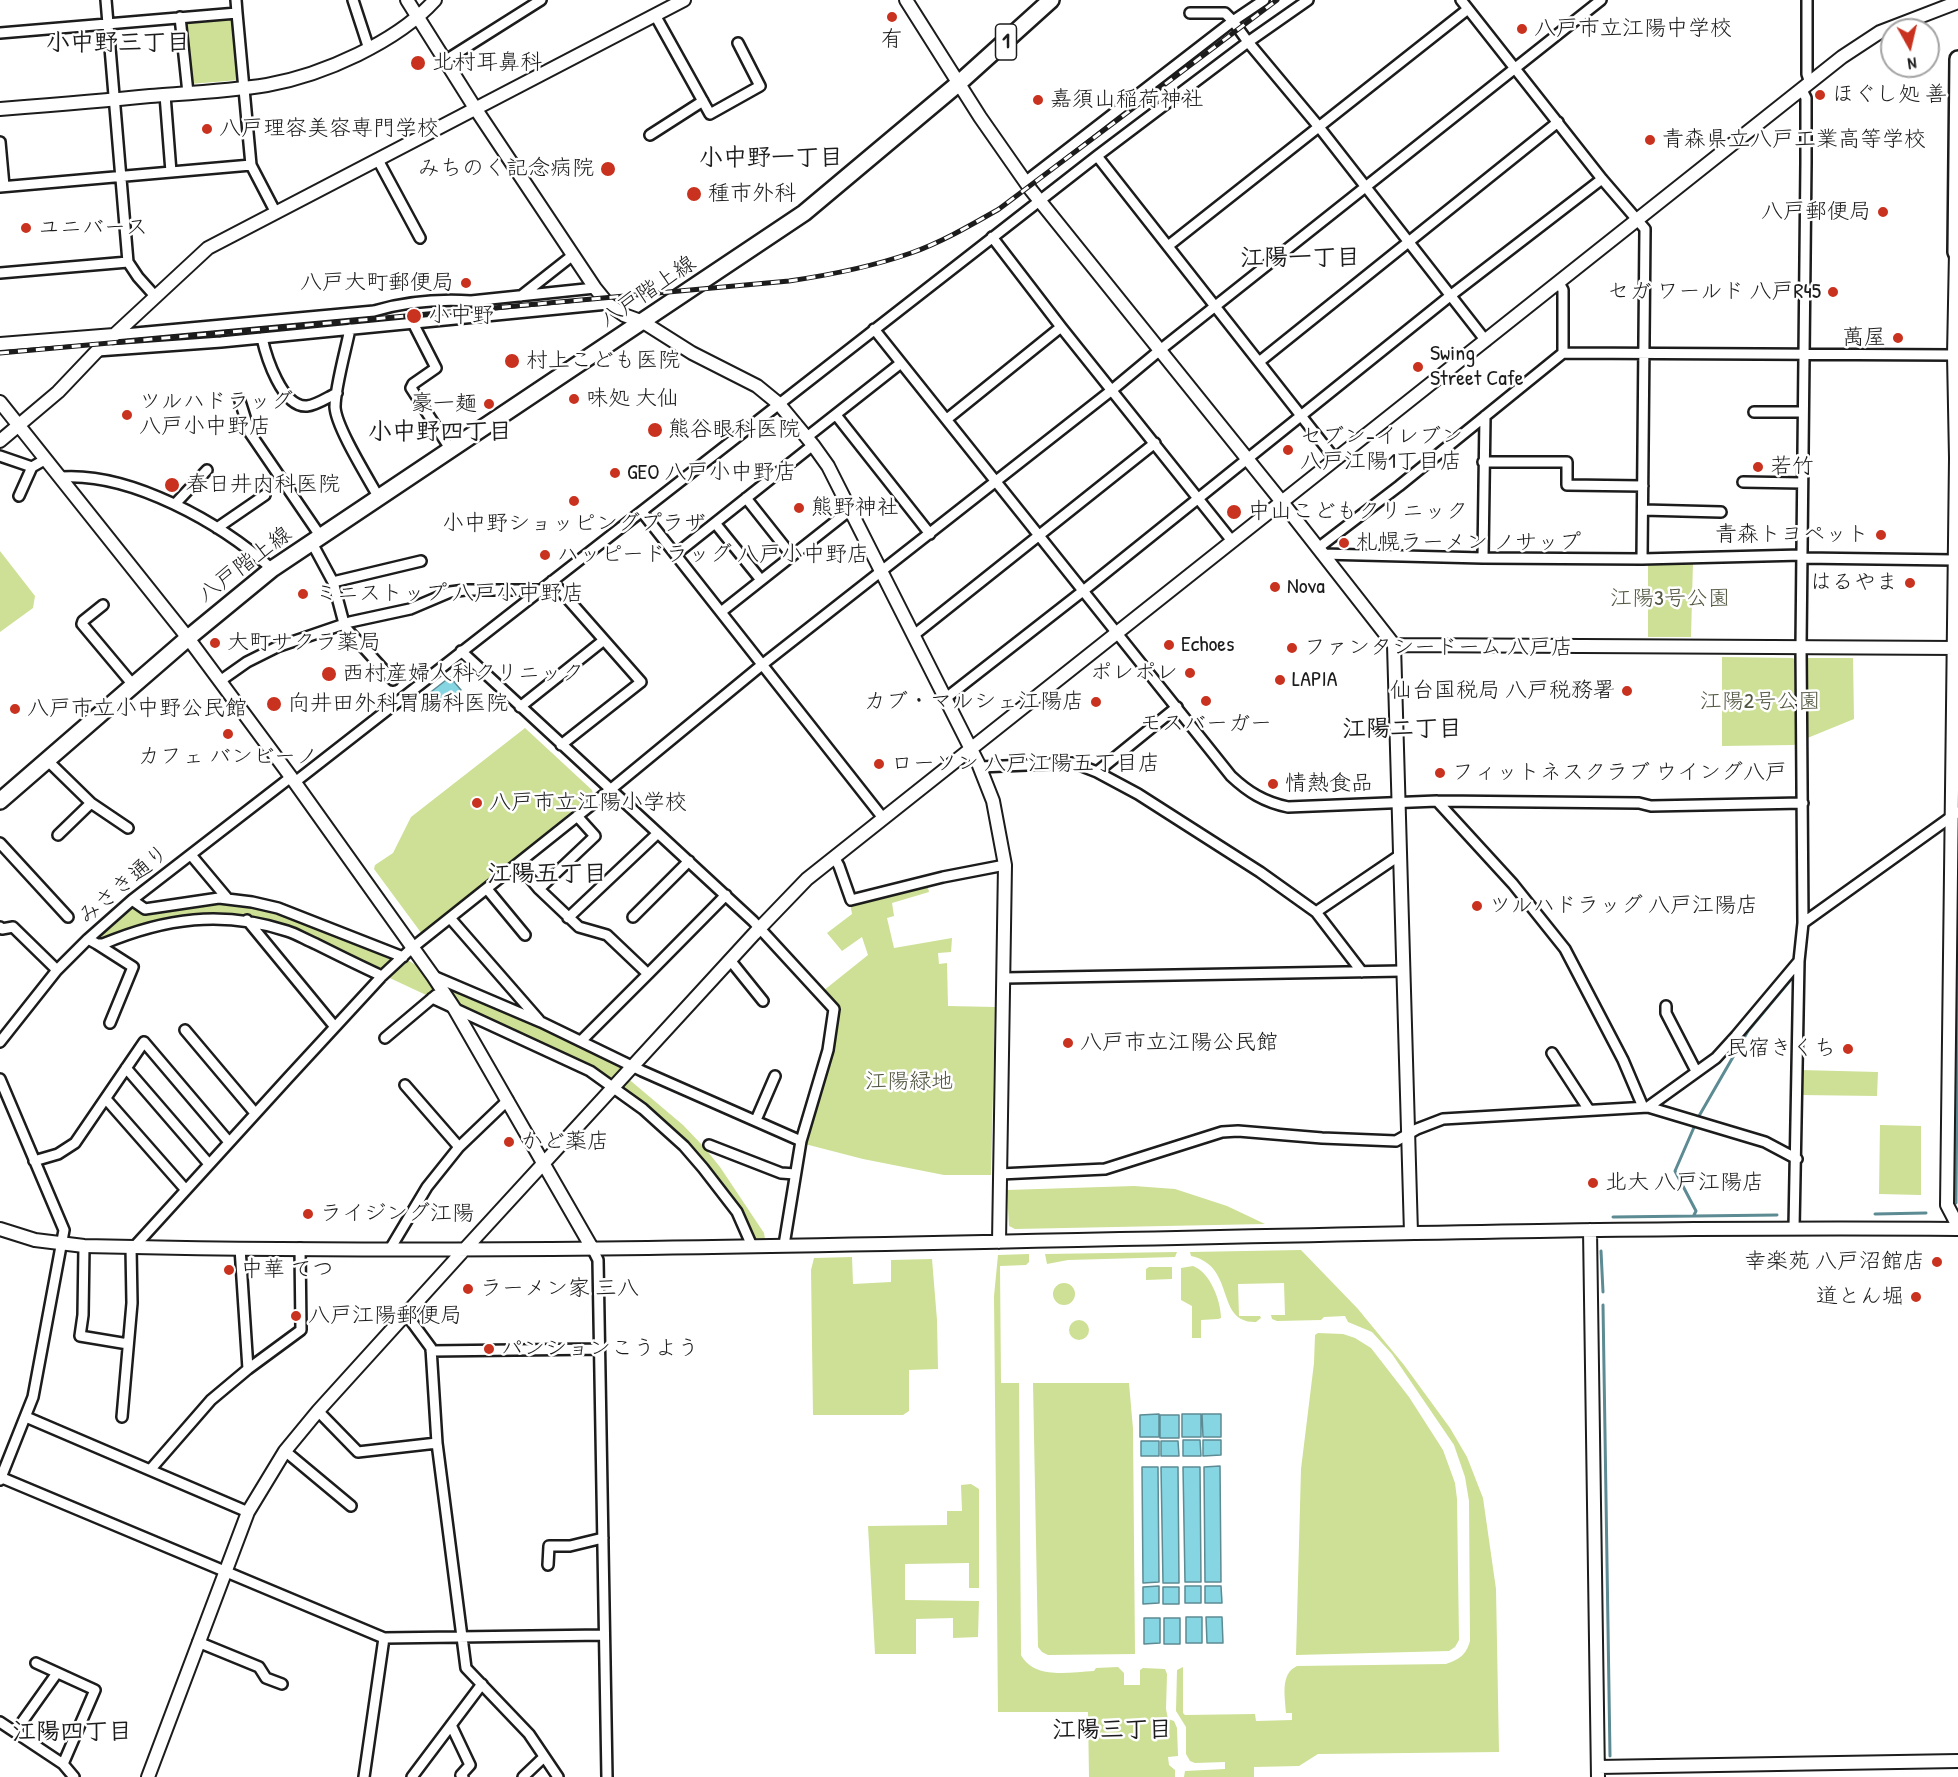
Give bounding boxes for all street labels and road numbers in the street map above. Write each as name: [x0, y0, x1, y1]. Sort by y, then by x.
road number: 1: [996, 24, 1016, 60]
street label: 八戸階上線: [595, 250, 701, 334]
street label: 八戸階上線: [193, 521, 297, 609]
street label: みさき通り: [73, 840, 175, 930]

